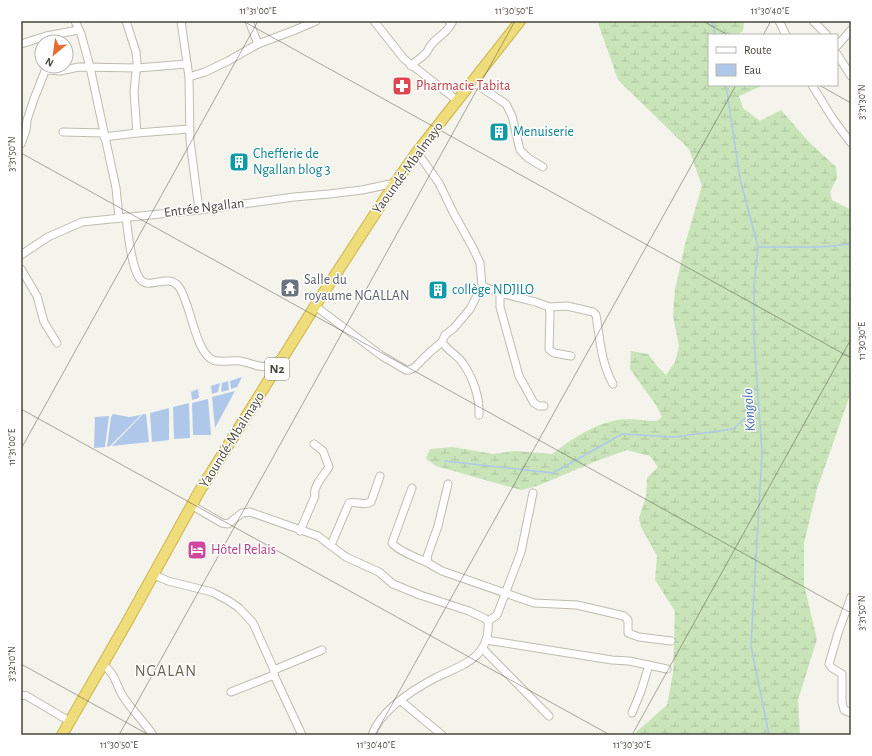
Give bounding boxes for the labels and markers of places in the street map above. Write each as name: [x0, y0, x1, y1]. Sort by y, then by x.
pharmacy icon: Pharmacie Tabita: [391, 75, 413, 97]
place label: Pharmacie Tabita: [416, 79, 511, 93]
building icon: Menuiserie: [488, 121, 510, 143]
place label: Menuiserie: [513, 125, 574, 139]
place label: Chefferie de Ngallan blog 3: [253, 147, 331, 177]
building icon: Chefferie de Ngallan blog 3: [228, 151, 250, 173]
place label: Salle du royaume NGALLAN: [304, 273, 410, 303]
temple icon: Salle du royaume NGALLAN: [279, 277, 301, 299]
building icon: collège NDJILO: [427, 279, 449, 301]
place label: collège NDJILO: [452, 283, 534, 297]
hotel icon: Hôtel Relais: [186, 539, 208, 561]
place label: Hôtel Relais: [211, 543, 276, 557]

